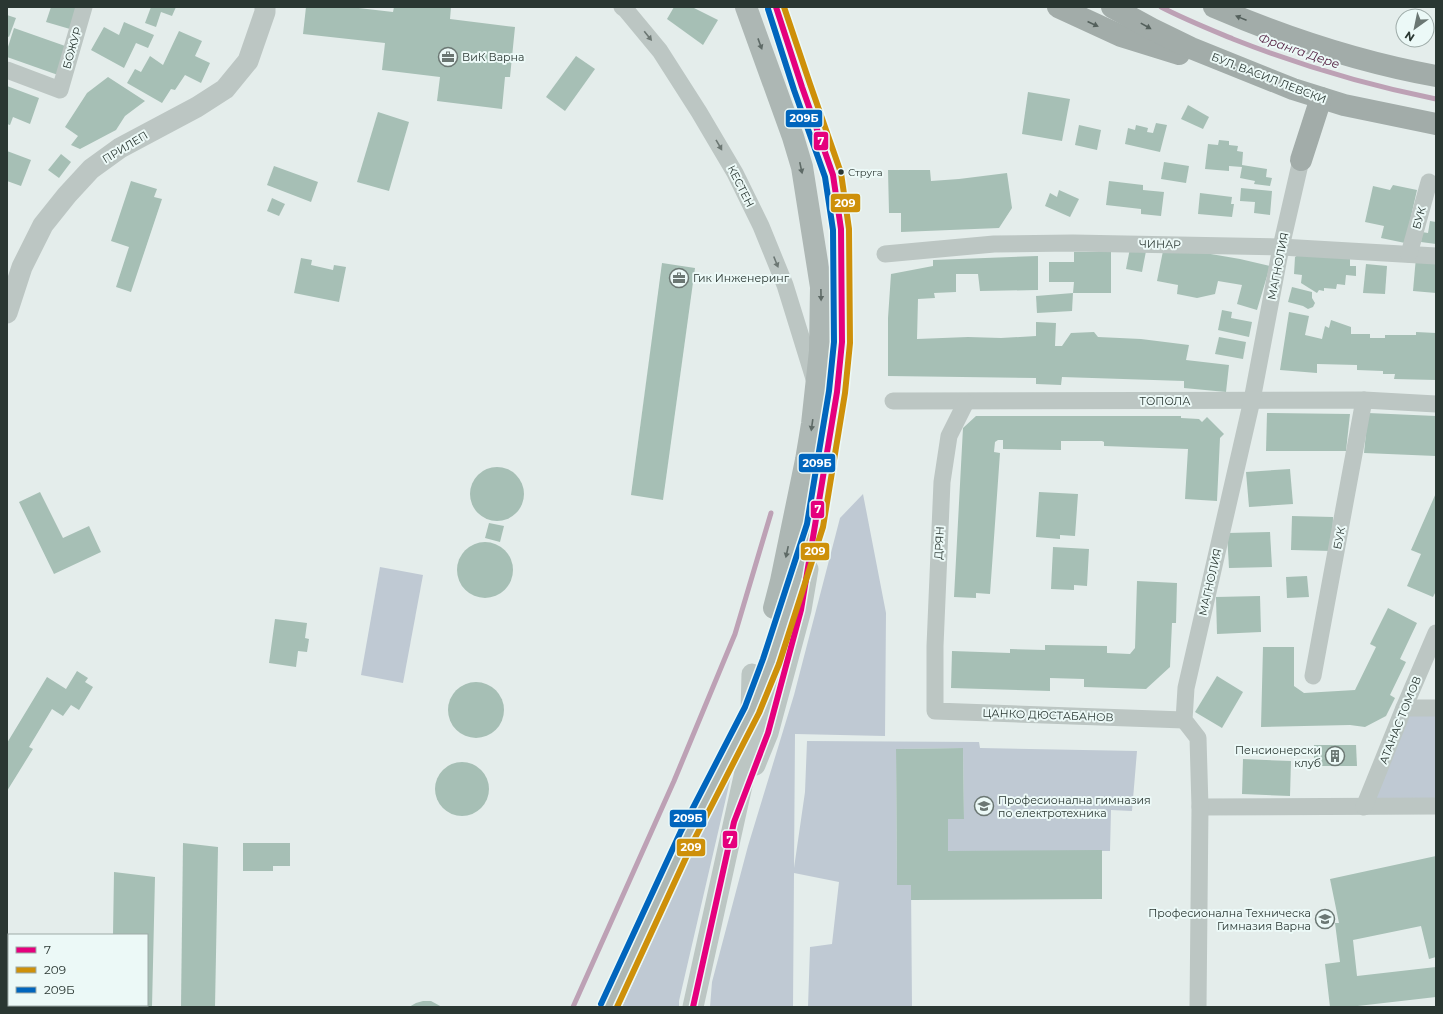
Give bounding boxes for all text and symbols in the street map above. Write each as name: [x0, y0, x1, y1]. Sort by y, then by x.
north arrow: [1395, 8, 1435, 48]
one-way arrow: [1235, 15, 1247, 21]
one-way arrow: [1087, 21, 1099, 27]
one-way arrow: [1140, 23, 1152, 29]
street label: БОЖУР: [59, 25, 85, 71]
text: N: [1402, 28, 1417, 45]
water label: Франга Дере: [1256, 30, 1342, 71]
one-way arrow: [643, 31, 652, 42]
one-way arrow: [757, 39, 763, 51]
office icon: ВиК Варна: [437, 46, 459, 68]
place label: ВиК Варна: [462, 50, 524, 64]
street label: БУЛ. ВАСИЛ ЛЕВСКИ: [1210, 50, 1328, 106]
line badge: 209Б: [785, 109, 823, 128]
text: 209Б: [789, 111, 819, 125]
street label: ПРИЛЕП: [100, 128, 150, 166]
line badge: 7: [813, 131, 829, 151]
text: 7: [818, 134, 825, 148]
one-way arrow: [715, 139, 722, 151]
one-way arrow: [799, 161, 805, 174]
street label: КЕСТЕН: [725, 163, 757, 209]
place label: Струга: [848, 166, 883, 179]
marker: Струга: [836, 167, 846, 177]
line badge: 209: [830, 193, 861, 213]
text: 209: [835, 196, 855, 210]
street label: БУК: [1409, 205, 1429, 231]
street label: МАГНОЛИЯ: [1265, 231, 1291, 301]
street label: ЧИНАР: [1139, 237, 1181, 251]
one-way arrow: [773, 256, 779, 268]
office icon: Гик Инженеринг: [668, 267, 690, 289]
place label: Гик Инженеринг: [693, 271, 790, 285]
one-way arrow: [818, 289, 824, 302]
street label: ТОПОЛА: [1140, 394, 1191, 408]
one-way arrow: [809, 419, 815, 431]
line badge: 209Б: [798, 453, 836, 473]
text: 209Б: [802, 456, 832, 470]
line badge: 7: [810, 500, 825, 519]
text: 7: [815, 502, 822, 516]
street label: БУК: [1330, 525, 1348, 551]
street label: ДРЯН: [931, 526, 947, 560]
line badge: 209: [800, 542, 830, 561]
text: 209: [805, 544, 825, 558]
one-way arrow: [784, 546, 790, 559]
street label: МАГНОЛИЯ: [1195, 547, 1225, 617]
street label: АТАНАС ТОМОВ: [1376, 674, 1424, 766]
street label: ЦАНКО ДЮСТАБАНОВ: [982, 706, 1114, 724]
place label: Пенсионерски клуб: [1235, 743, 1321, 770]
building icon: Пенсионерски клуб: [1324, 745, 1346, 767]
place label: Професионална гимназия по електротехника: [998, 793, 1151, 820]
school or university icon: Професионална гимназия по електротехника: [973, 795, 995, 817]
line badge: 209Б: [669, 809, 707, 828]
text: 209Б: [673, 811, 703, 825]
line badge: 7: [722, 830, 738, 849]
text: 7: [727, 833, 734, 847]
line badge: 209: [676, 838, 706, 857]
text: 209: [681, 840, 701, 854]
place label: Професионална Техническа Гимназия Варна: [1148, 906, 1311, 933]
school or university icon: Професионална Техническа Гимназия Варна: [1314, 908, 1336, 930]
legend: [8, 934, 148, 1006]
text: 7: [44, 942, 51, 957]
text: 209: [44, 962, 66, 977]
text: 209Б: [44, 982, 75, 997]

